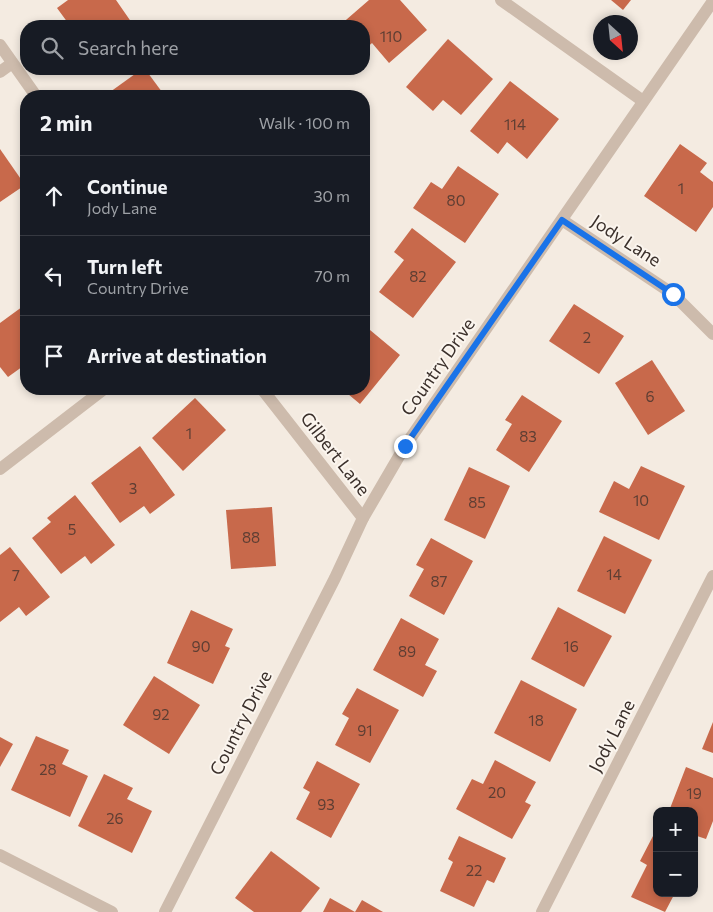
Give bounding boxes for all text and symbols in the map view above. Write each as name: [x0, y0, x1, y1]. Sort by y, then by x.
north arrow: [593, 15, 638, 60]
search box: [20, 20, 370, 75]
house number: 110: [380, 27, 402, 45]
icon: search: [38, 34, 66, 62]
text: Search here: [78, 36, 178, 59]
text: 2 min: [40, 110, 92, 135]
text: Walk · 100 m: [259, 113, 350, 132]
house number: 114: [504, 115, 526, 133]
text: Continue: [87, 175, 167, 198]
house number: 1: [678, 179, 684, 197]
icon: ahead: [40, 182, 68, 210]
text: 30 m: [313, 186, 350, 205]
house number: 80: [447, 191, 465, 209]
text: Jody Lane: [87, 198, 157, 217]
street label: Jody Lane: [588, 210, 666, 271]
text: Turn left: [87, 255, 162, 278]
icon: left: [40, 262, 68, 290]
text: 70 m: [314, 266, 350, 285]
house number: 82: [409, 267, 427, 285]
text: Country Drive: [87, 278, 189, 297]
route start: [662, 283, 685, 306]
street label: Country Drive: [395, 313, 479, 420]
house number: 2: [583, 328, 591, 346]
icon: arrive: [40, 342, 68, 370]
text: Arrive at destination: [87, 344, 267, 367]
house number: 6: [645, 387, 655, 405]
street label: Gilbert Lane: [296, 407, 375, 500]
house number: 1: [186, 424, 192, 442]
house number: 83: [519, 427, 537, 445]
route end: [394, 435, 417, 458]
house number: 3: [129, 479, 137, 497]
house number: 10: [633, 491, 649, 509]
house number: 85: [468, 493, 486, 511]
house number: 5: [68, 520, 76, 538]
house number: 88: [242, 528, 260, 546]
house number: 14: [606, 565, 622, 583]
house number: 7: [12, 566, 20, 584]
house number: 87: [431, 572, 448, 590]
house number: 90: [192, 637, 210, 655]
house number: 16: [563, 637, 579, 655]
house number: 89: [398, 642, 416, 660]
street label: Country Drive: [204, 667, 276, 778]
street label: Jody Lane: [583, 695, 639, 776]
house number: 92: [152, 705, 170, 723]
house number: 18: [528, 711, 544, 729]
house number: 91: [357, 721, 373, 739]
house number: 28: [39, 760, 57, 778]
house number: 20: [488, 783, 506, 801]
house number: 19: [686, 784, 702, 802]
house number: 93: [317, 795, 335, 813]
map controls: [653, 807, 698, 897]
button: +: [653, 807, 698, 852]
house number: 26: [106, 809, 124, 827]
button: −: [653, 852, 698, 897]
house number: 22: [466, 861, 482, 879]

